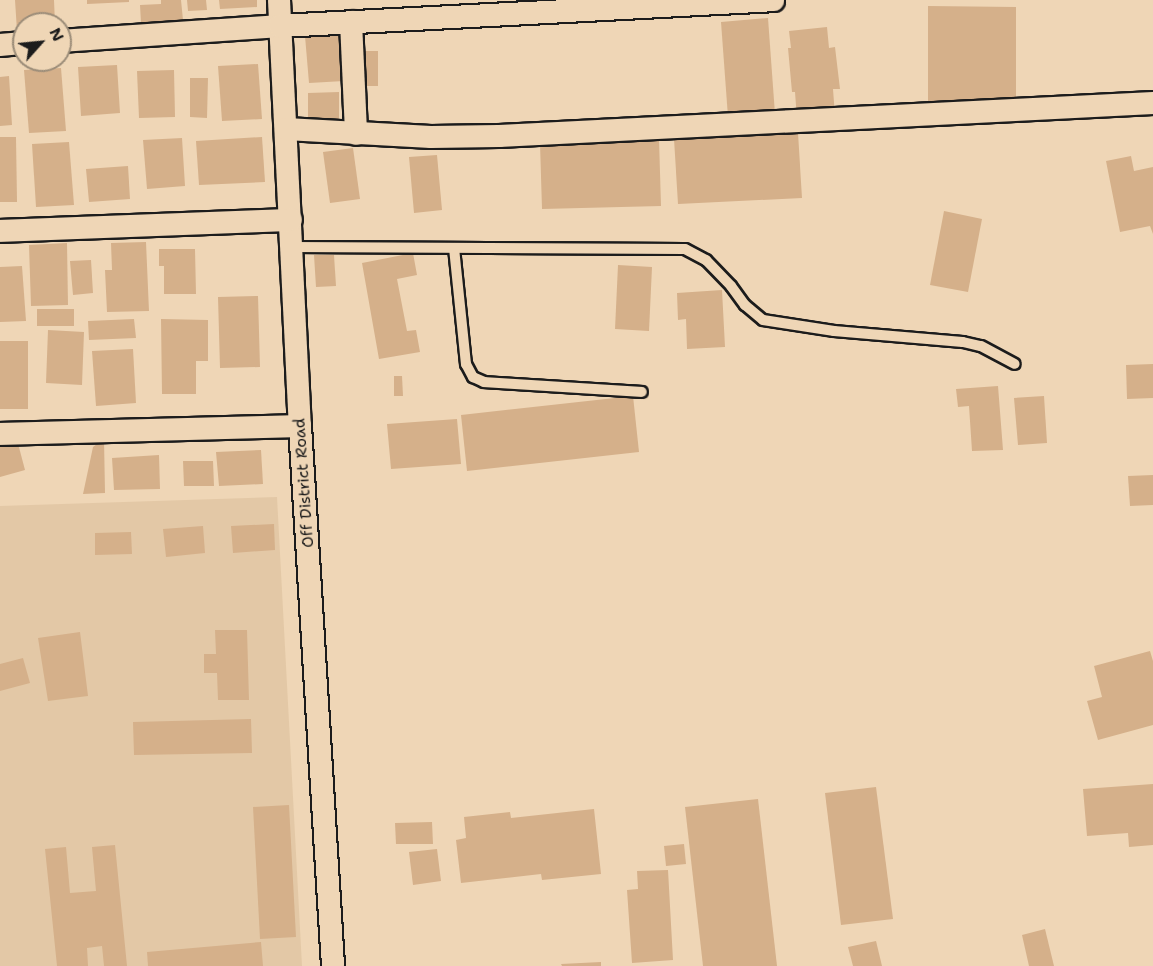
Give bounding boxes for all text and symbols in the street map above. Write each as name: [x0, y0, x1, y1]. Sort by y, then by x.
north arrow: [12, 12, 72, 72]
text: N: [44, 24, 69, 45]
street label: Off District Road: [290, 418, 318, 548]

